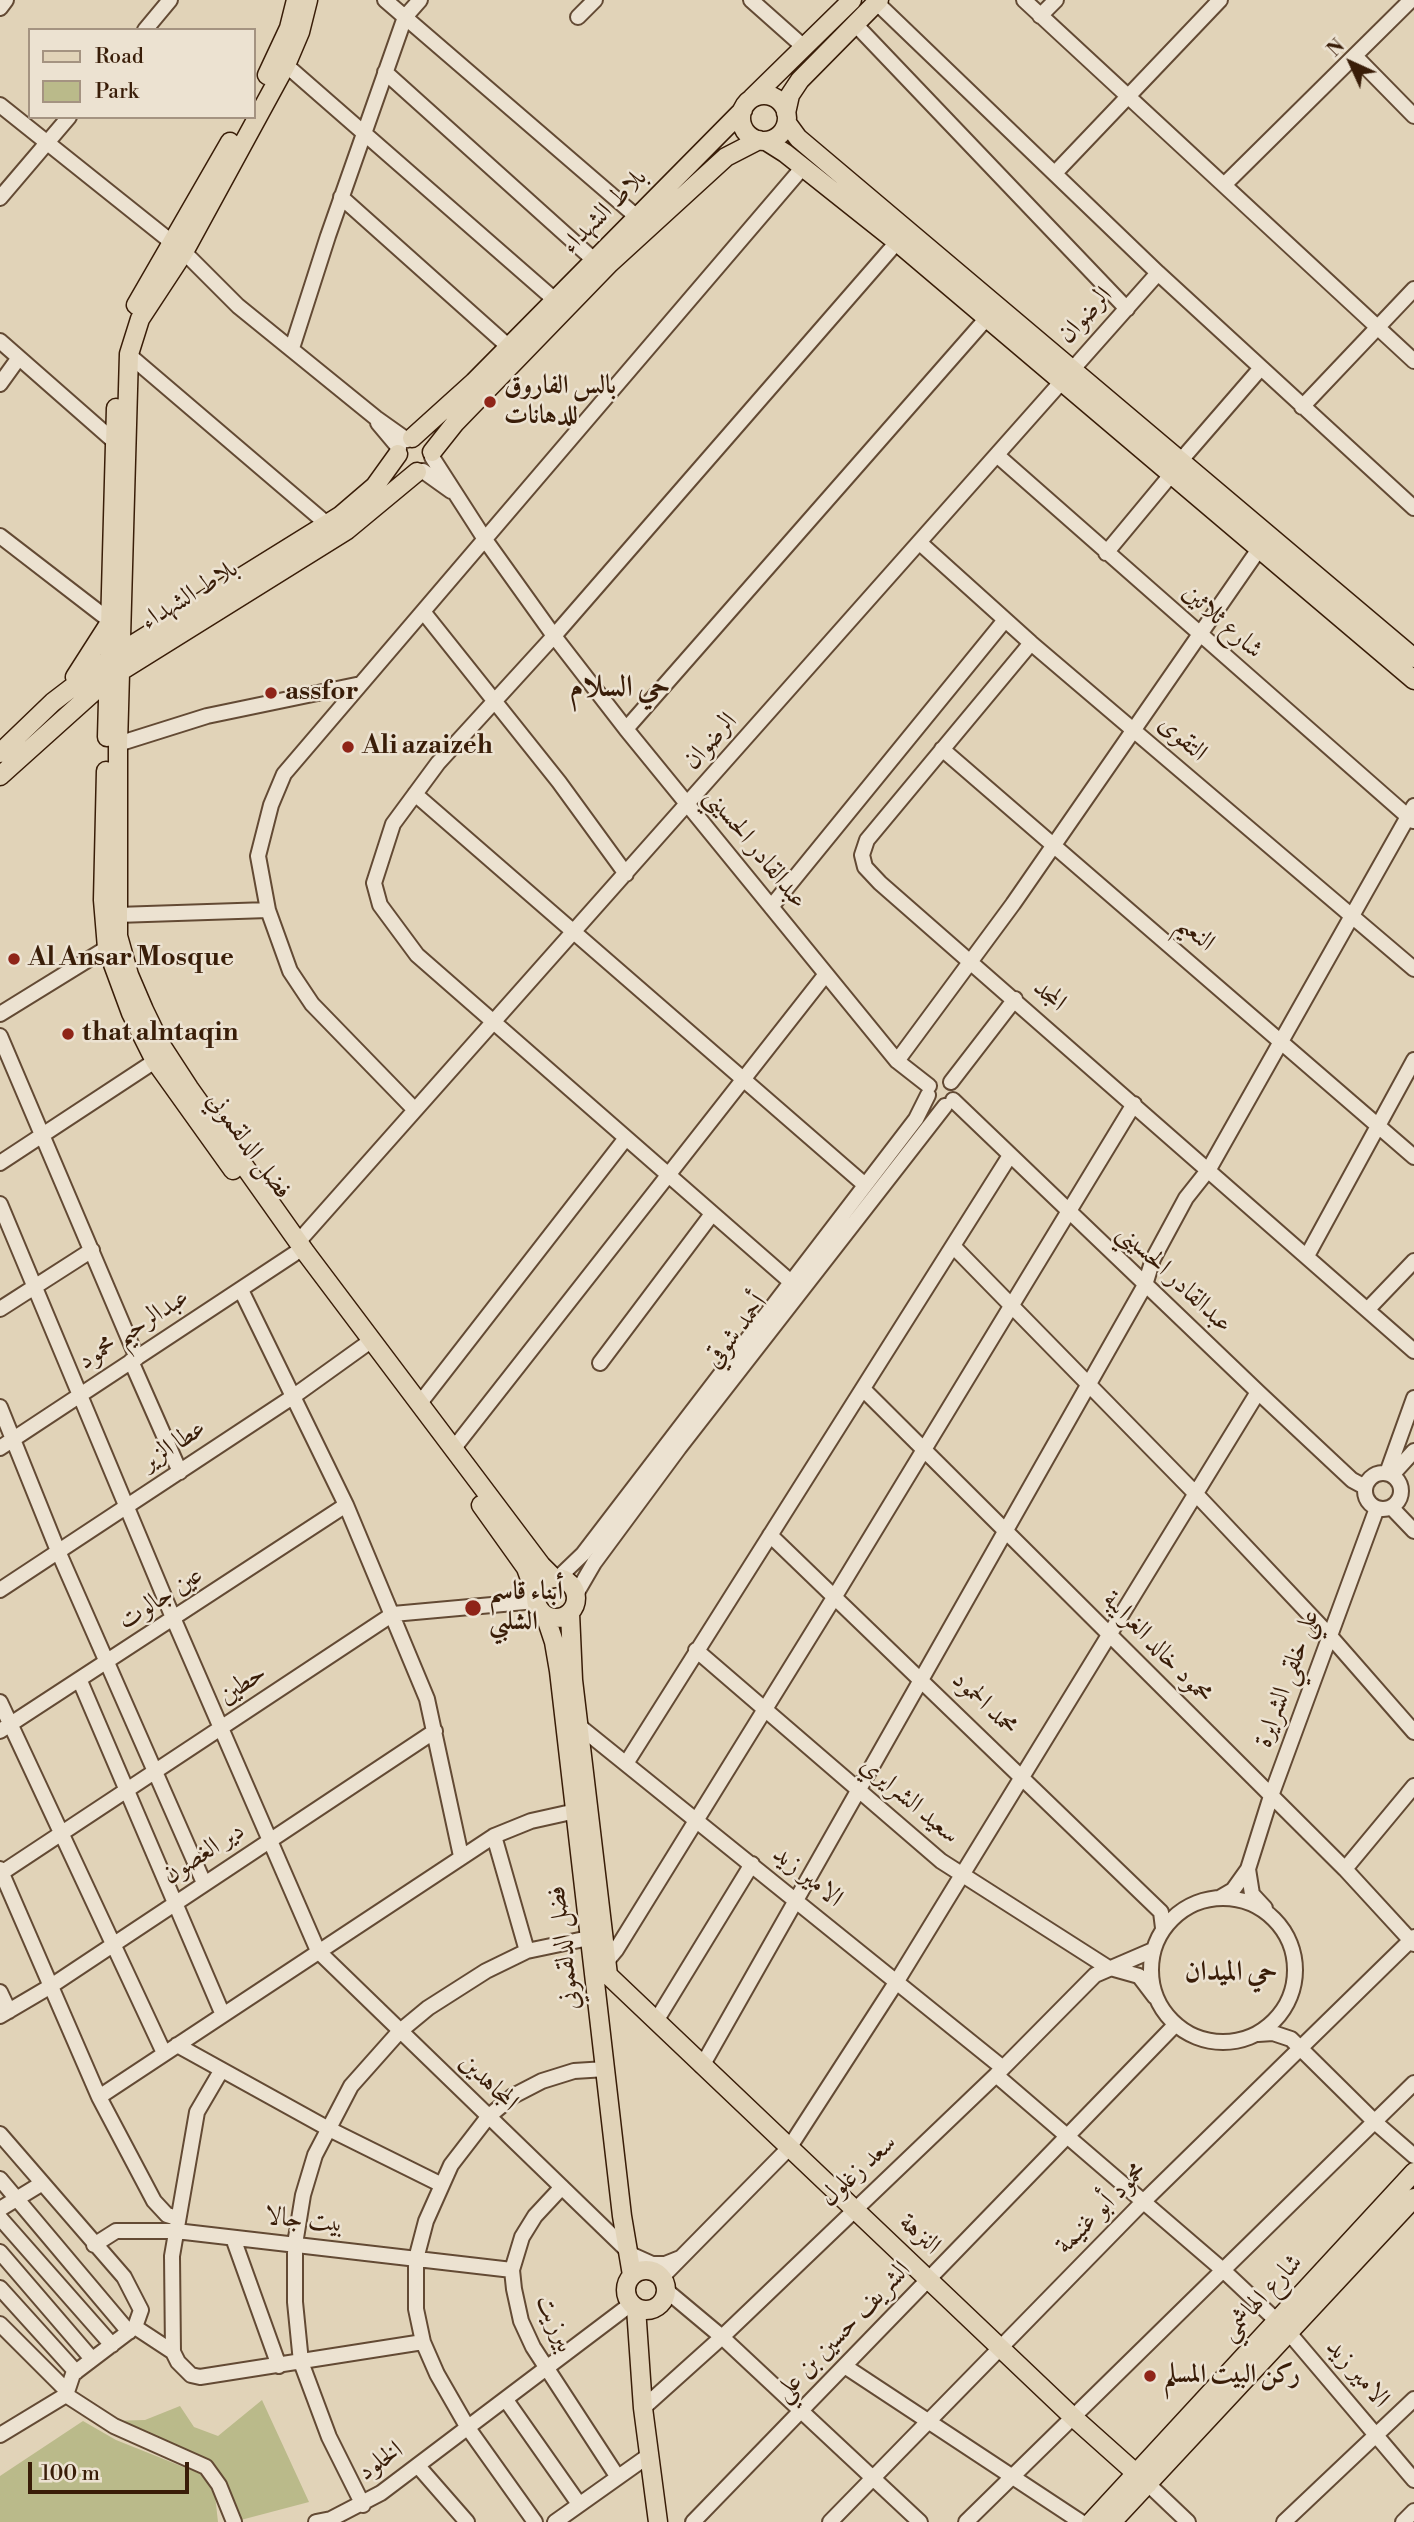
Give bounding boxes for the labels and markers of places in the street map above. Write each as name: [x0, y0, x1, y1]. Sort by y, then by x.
place label: بالس الفاروق للدهانات: [504, 371, 616, 432]
marker: بالس الفاروق للدهانات: [482, 394, 498, 410]
place label: assfor: [285, 677, 359, 709]
marker: assfor: [263, 685, 279, 701]
place label: Ali azaizeh: [362, 731, 493, 763]
marker: Ali azaizeh: [340, 739, 356, 755]
place label: Al Ansar Mosque: [28, 943, 234, 975]
marker: Al Ansar Mosque: [6, 951, 22, 967]
place label: that alntaqin: [82, 1018, 238, 1050]
marker: that alntaqin: [60, 1026, 76, 1042]
place label: أبناء قاسم الشلبي: [489, 1577, 563, 1638]
marker: أبناء قاسم الشلبي: [463, 1598, 483, 1618]
place label: ركن البيت المسلم: [1164, 2360, 1300, 2392]
marker: ركن البيت المسلم: [1142, 2368, 1158, 2384]

